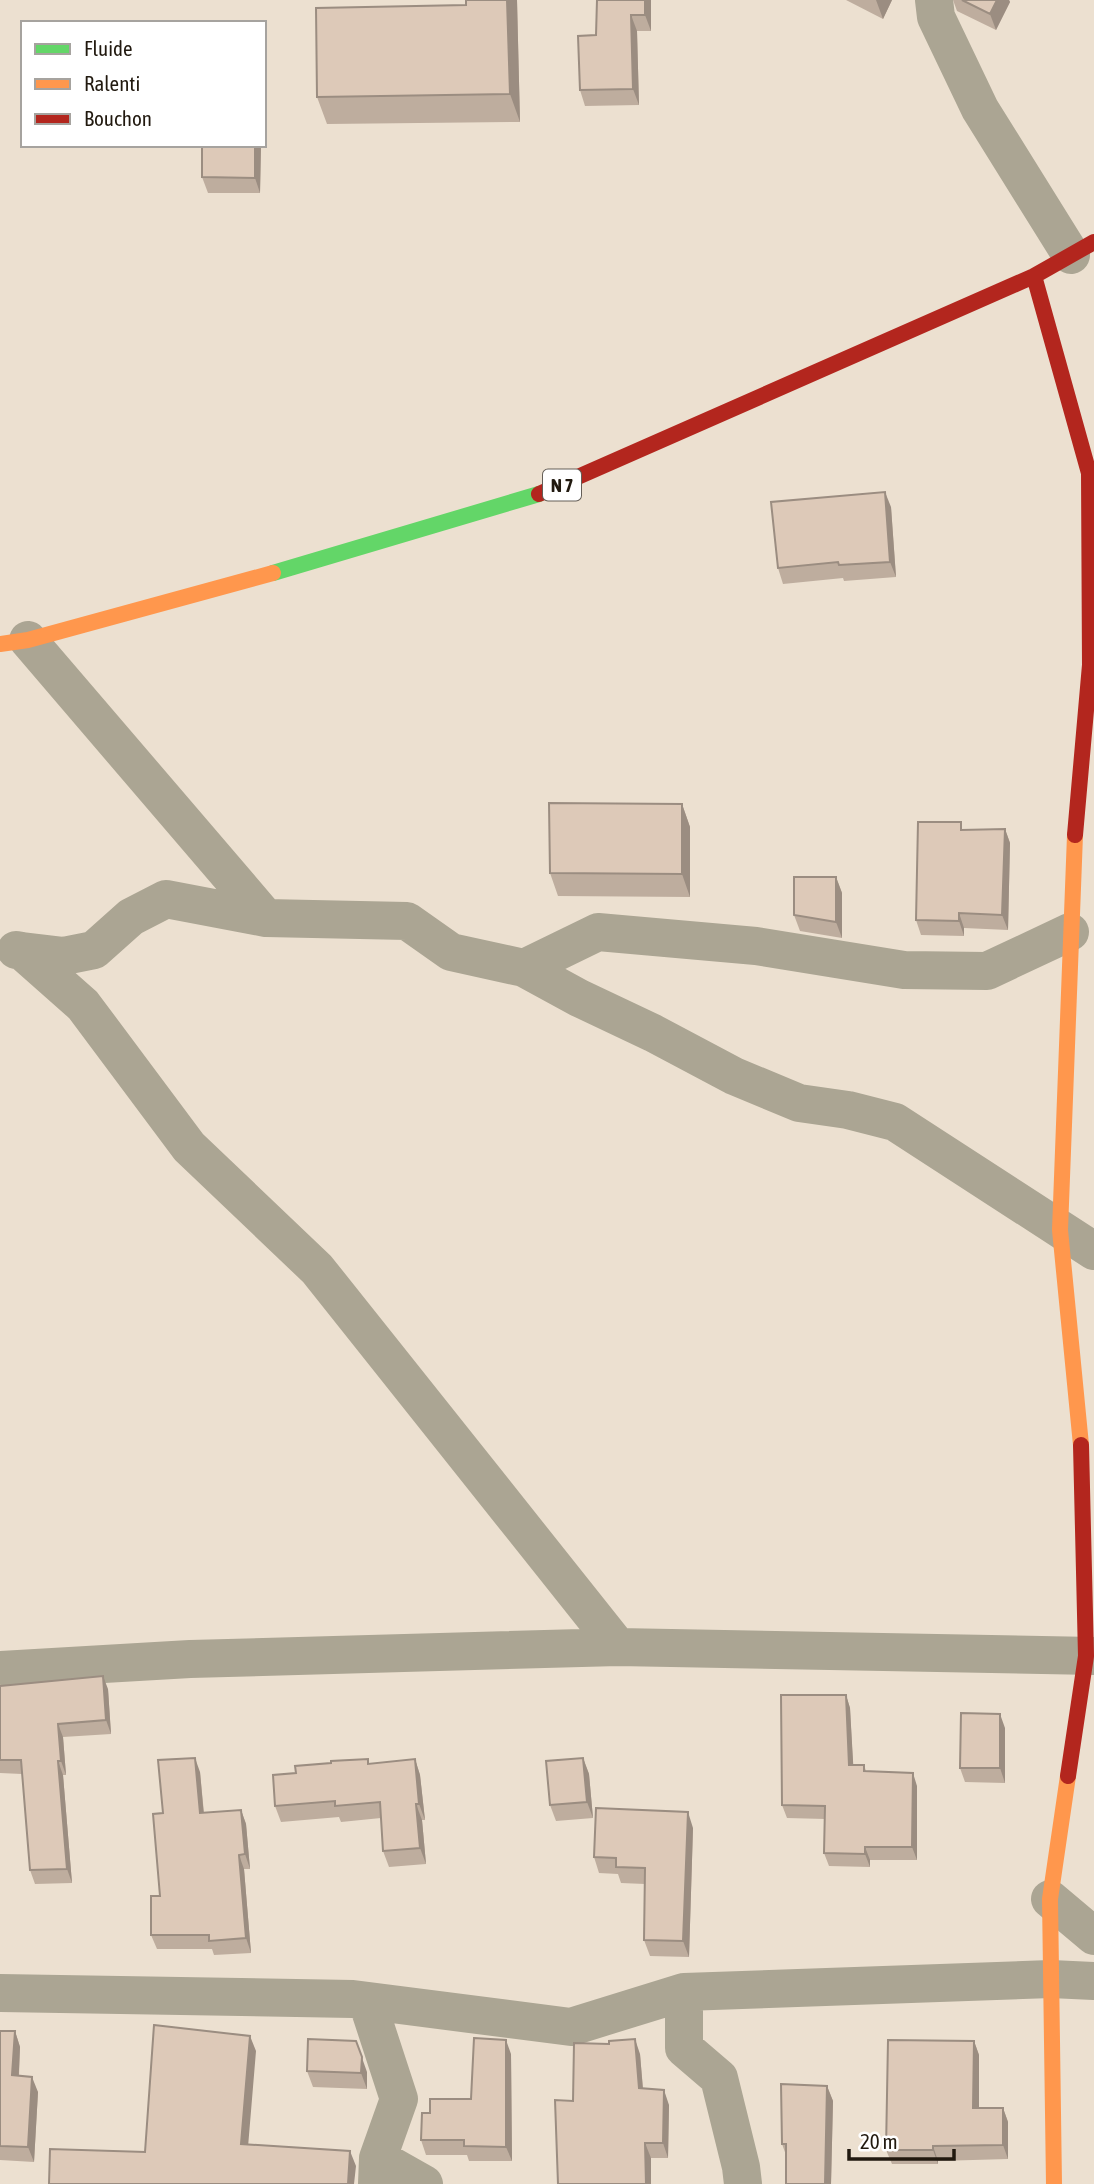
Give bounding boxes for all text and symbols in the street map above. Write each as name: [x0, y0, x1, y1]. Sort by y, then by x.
legend: [21, 21, 266, 147]
text: Fluide: [84, 36, 133, 60]
text: Ralenti: [84, 71, 140, 95]
text: Bouchon: [84, 106, 152, 130]
road number: N 7: [543, 470, 581, 500]
scale bar: [849, 2118, 954, 2162]
text: 20 m: [860, 2129, 898, 2153]

